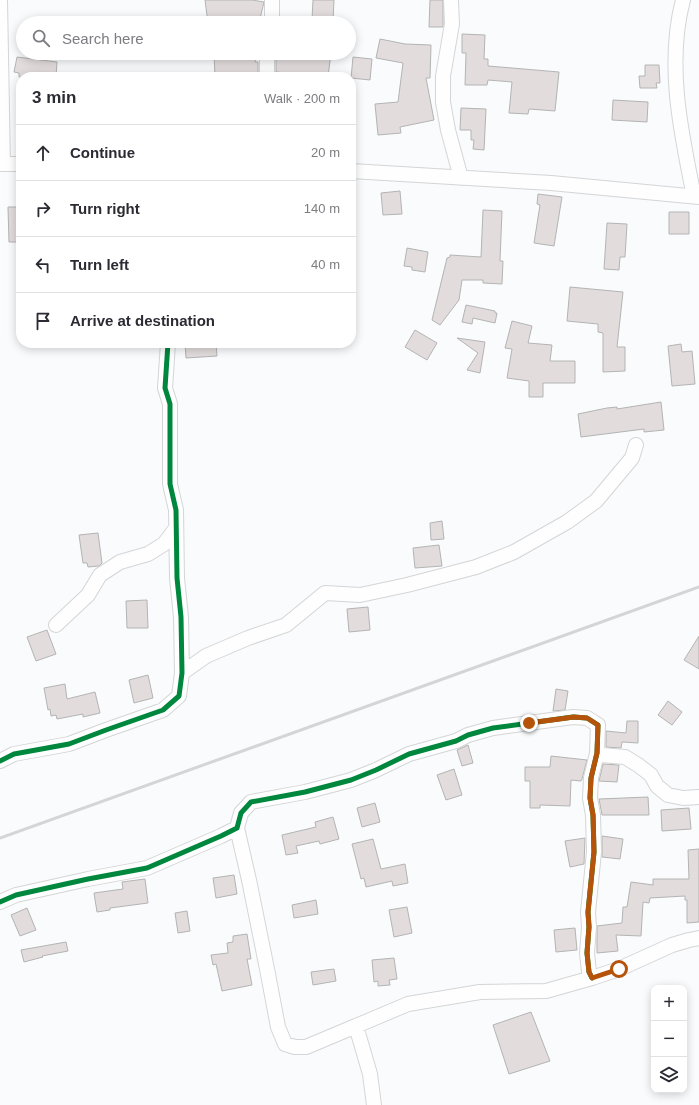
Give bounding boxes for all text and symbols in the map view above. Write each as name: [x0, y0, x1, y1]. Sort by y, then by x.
search box: [16, 16, 356, 60]
icon: search: [30, 27, 52, 49]
text: Search here: [62, 30, 144, 47]
text: 3 min: [32, 88, 76, 107]
text: Walk · 200 m: [264, 91, 340, 106]
icon: ahead: [32, 142, 54, 164]
text: Continue: [70, 144, 135, 161]
text: 20 m: [311, 145, 340, 160]
icon: right: [32, 198, 54, 220]
text: Turn right: [70, 200, 140, 217]
text: 140 m: [304, 201, 340, 216]
icon: left: [32, 254, 54, 276]
text: Turn left: [70, 256, 129, 273]
text: 40 m: [311, 257, 340, 272]
icon: arrive: [32, 310, 54, 332]
text: Arrive at destination: [70, 312, 215, 329]
route end: [520, 714, 538, 732]
route start: [610, 960, 628, 978]
map controls: [651, 985, 687, 1093]
button: +: [651, 985, 687, 1021]
button: −: [651, 1021, 687, 1057]
button: layers: [651, 1057, 687, 1093]

